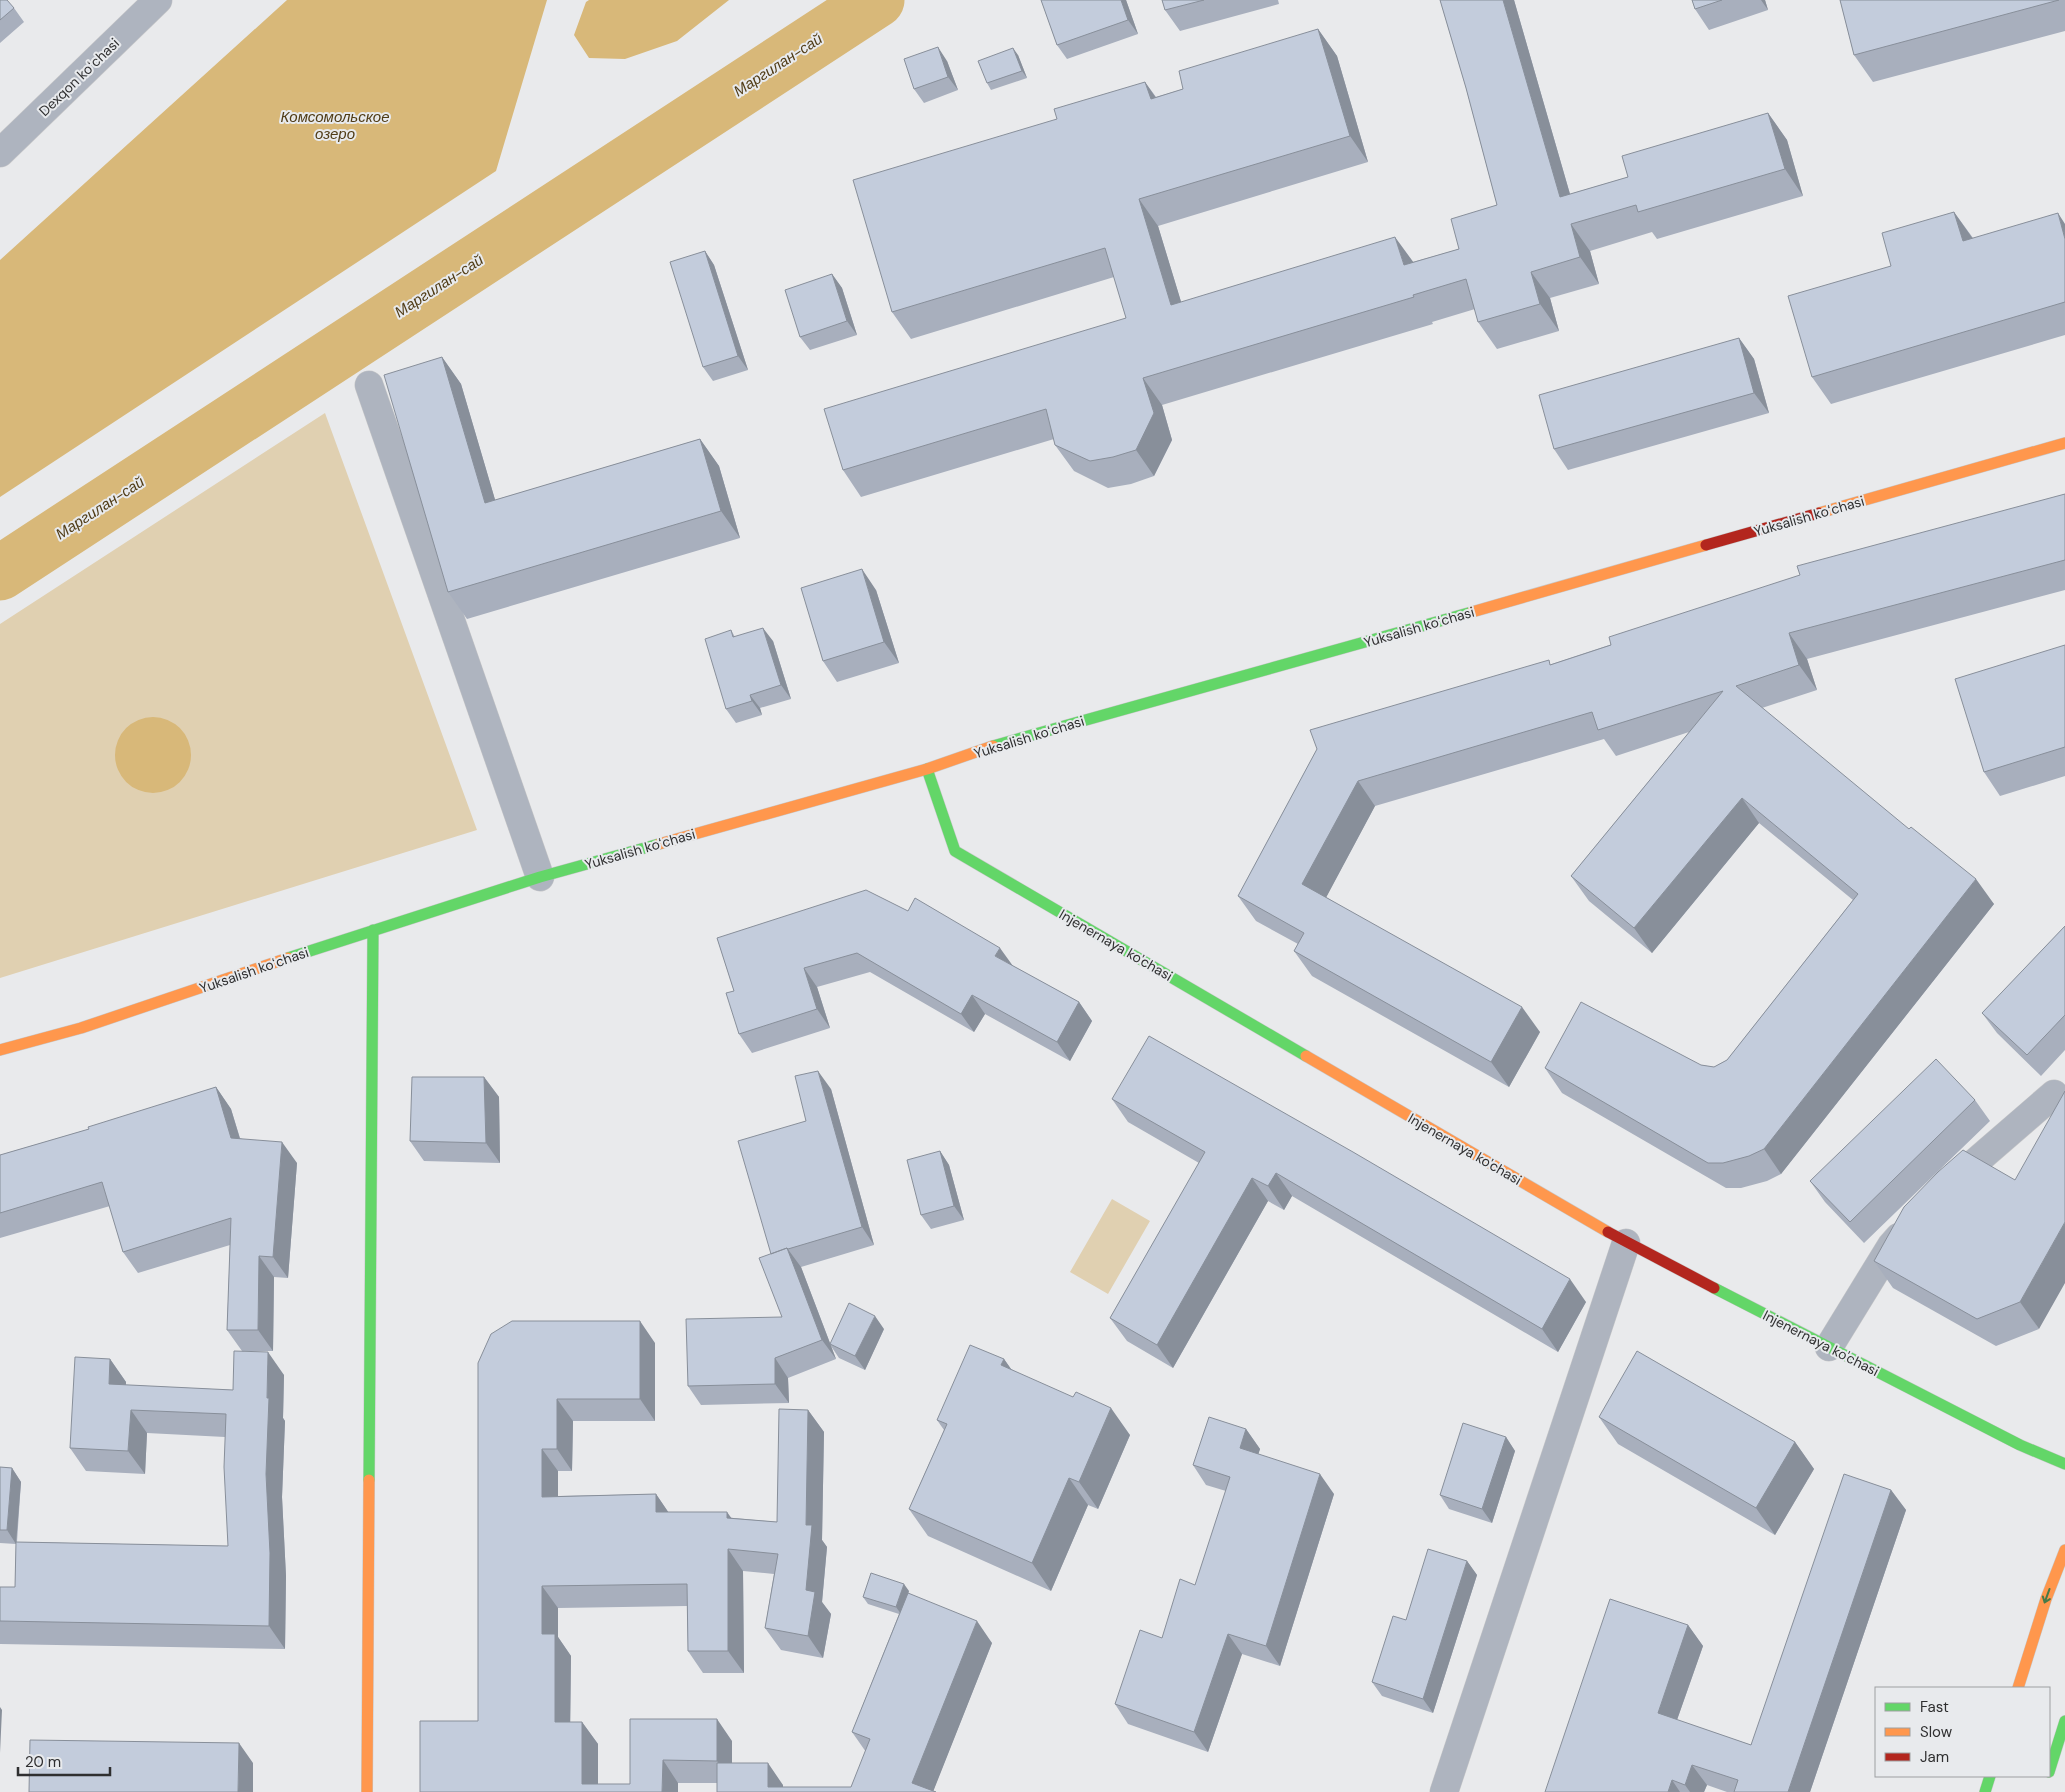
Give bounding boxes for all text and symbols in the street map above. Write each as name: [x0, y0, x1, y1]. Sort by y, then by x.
water label: Маргилан-сай: [730, 28, 827, 101]
street label: Dexqon koʻchasi: [35, 34, 123, 120]
water label: Комсомольское озеро: [280, 107, 390, 144]
water label: Маргилан-сай: [391, 249, 488, 322]
water label: Маргилан-сай: [52, 471, 149, 544]
street label: Yuksalish koʻchasi: [1752, 492, 1866, 540]
street label: Yuksalish koʻchasi: [1362, 603, 1476, 651]
street label: Yuksalish koʻchasi: [972, 712, 1086, 762]
street label: Yuksalish koʻchasi: [583, 825, 697, 873]
street label: Injenernaya ko'chasi: [1056, 905, 1176, 985]
street label: Yuksalish koʻchasi: [197, 943, 311, 997]
street label: Injenernaya ko'chasi: [1405, 1109, 1525, 1189]
street label: Injenernaya ko'chasi: [1760, 1306, 1882, 1380]
one-way arrow: [2042, 1587, 2051, 1603]
legend: [1875, 1687, 2050, 1777]
text: Fast: [1920, 1697, 1949, 1717]
text: Slow: [1920, 1722, 1953, 1742]
scale bar: [18, 1744, 110, 1776]
text: Jam: [1920, 1747, 1949, 1767]
text: 20 m: [25, 1752, 61, 1772]

